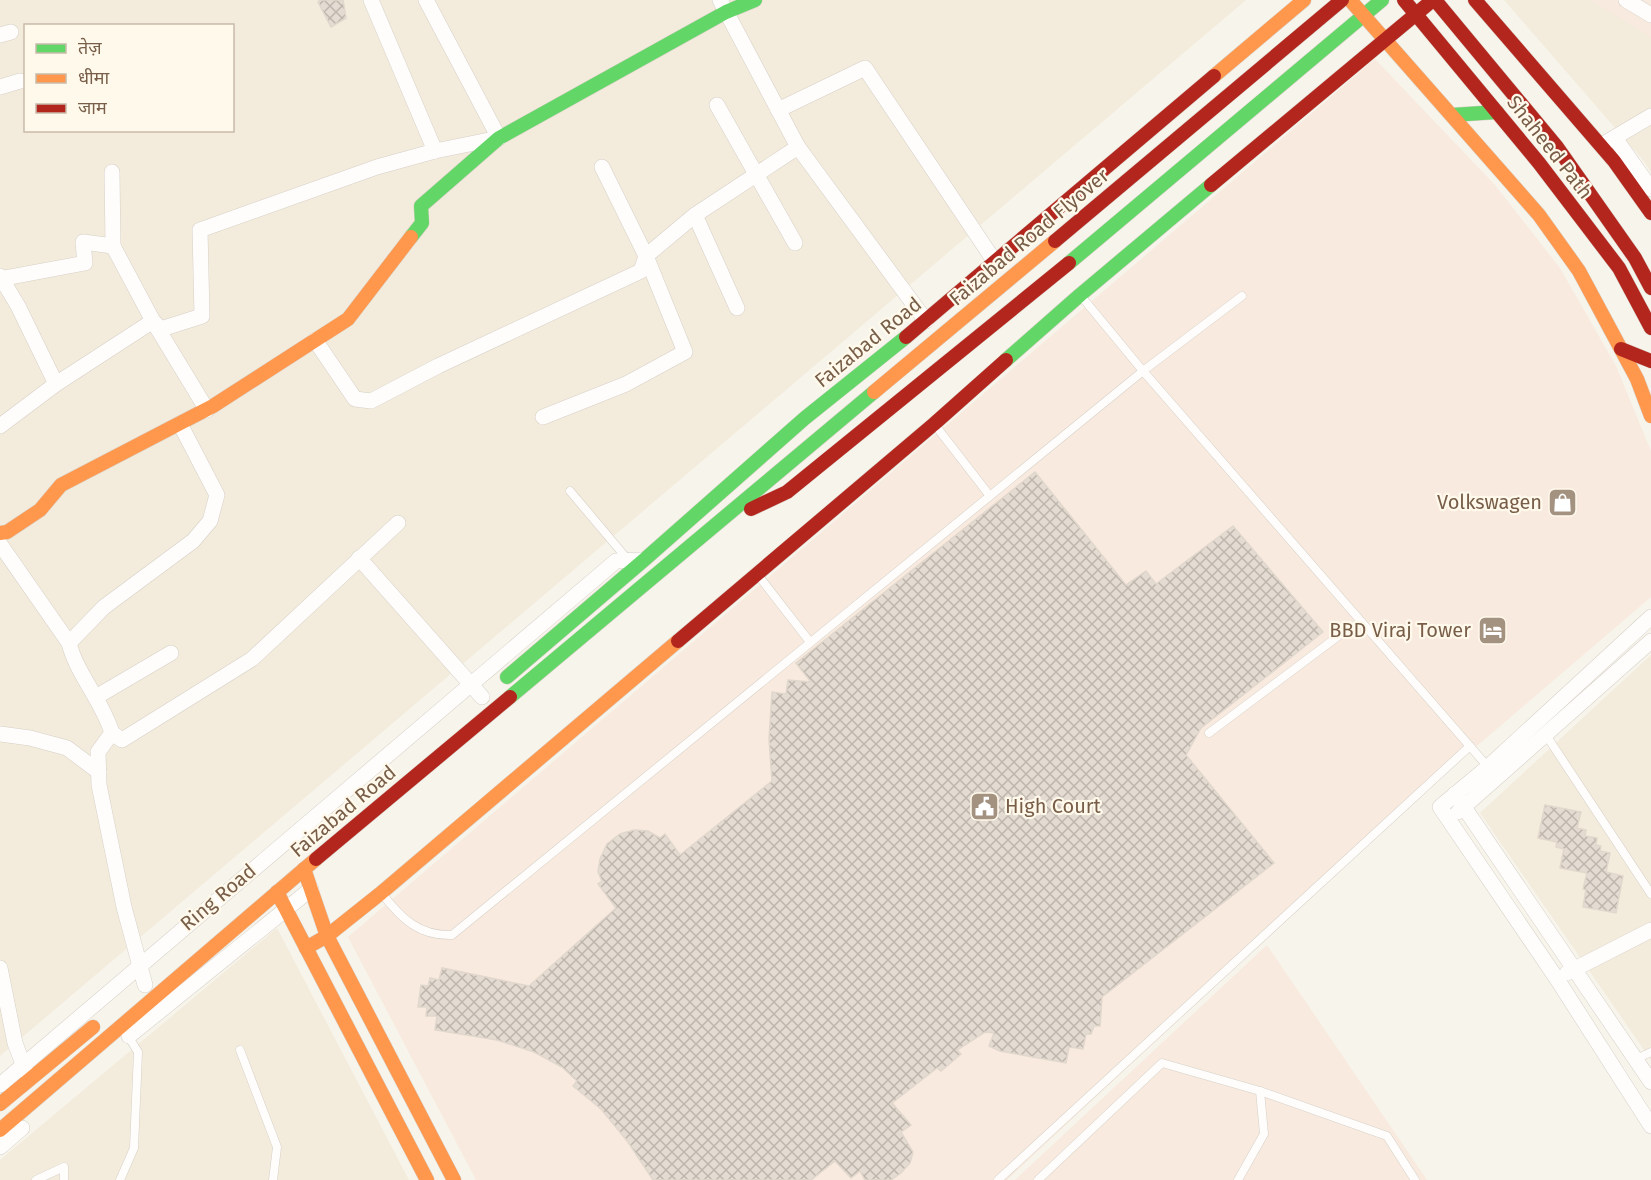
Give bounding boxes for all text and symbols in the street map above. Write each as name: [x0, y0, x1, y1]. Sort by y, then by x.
legend: [24, 24, 234, 132]
text: तेज़: [78, 37, 102, 59]
text: धीमा: [78, 67, 109, 89]
street label: Shaheed Path: [1502, 91, 1598, 203]
text: जाम: [78, 97, 108, 119]
street label: Faizabad Road Flyover: [944, 163, 1114, 311]
street label: Faizabad Road: [810, 292, 926, 392]
shop icon: Volkswagen: [1547, 486, 1579, 518]
place label: Volkswagen: [1437, 490, 1542, 514]
hotel icon: BBD Viraj Tower: [1476, 614, 1508, 646]
place label: BBD Viraj Tower: [1329, 618, 1471, 642]
street label: Faizabad Road: [285, 760, 401, 862]
public building icon: High Court: [968, 790, 1000, 822]
place label: High Court: [1005, 794, 1101, 818]
street label: Ring Road: [175, 858, 261, 936]

